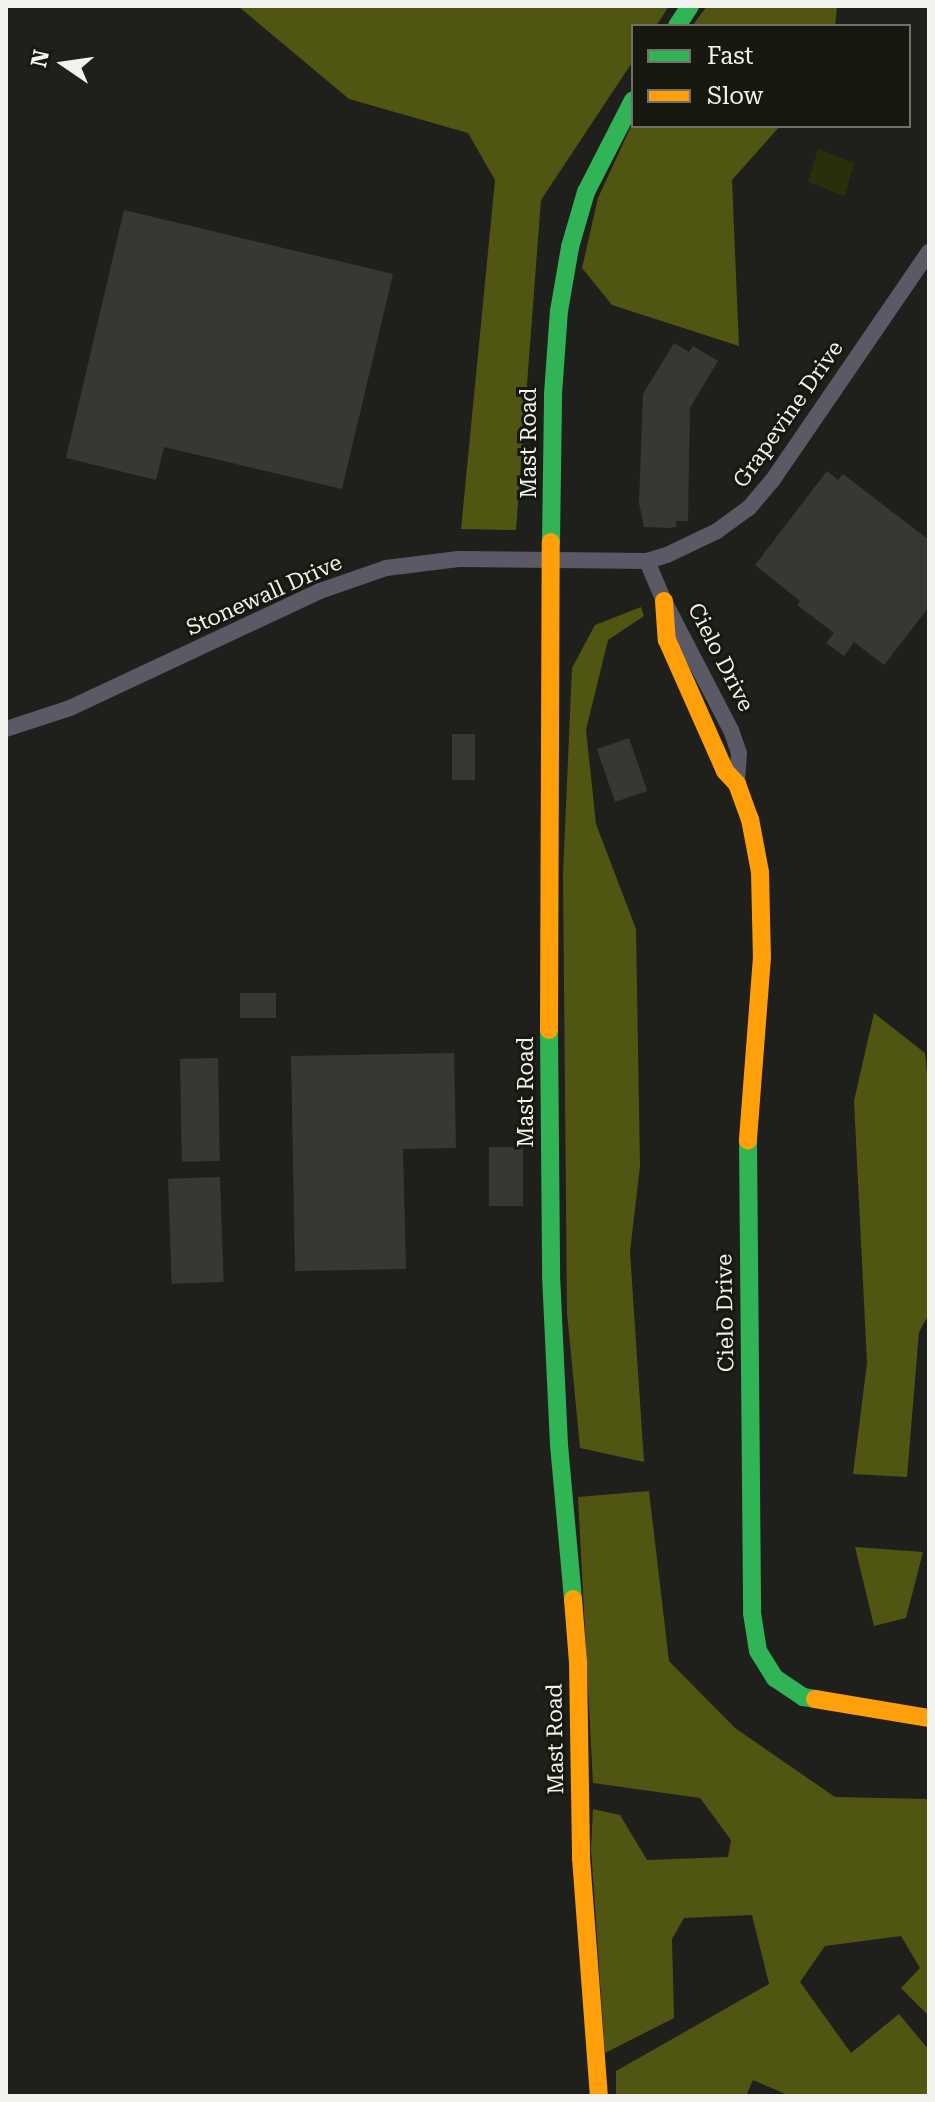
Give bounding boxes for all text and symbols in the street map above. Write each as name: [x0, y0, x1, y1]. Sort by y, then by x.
north arrow: [24, 24, 104, 104]
legend: [631, 24, 911, 128]
text: Fast: [707, 42, 754, 70]
text: N: [26, 47, 54, 70]
text: Slow: [707, 82, 763, 110]
street label: Grapevine Drive: [728, 335, 848, 493]
street label: Mast Road: [516, 388, 542, 498]
street label: Stonewall Drive: [182, 549, 346, 641]
street label: Cielo Drive: [682, 598, 760, 716]
street label: Mast Road: [513, 1037, 539, 1147]
street label: Cielo Drive: [711, 1254, 739, 1372]
street label: Mast Road: [541, 1683, 569, 1795]

